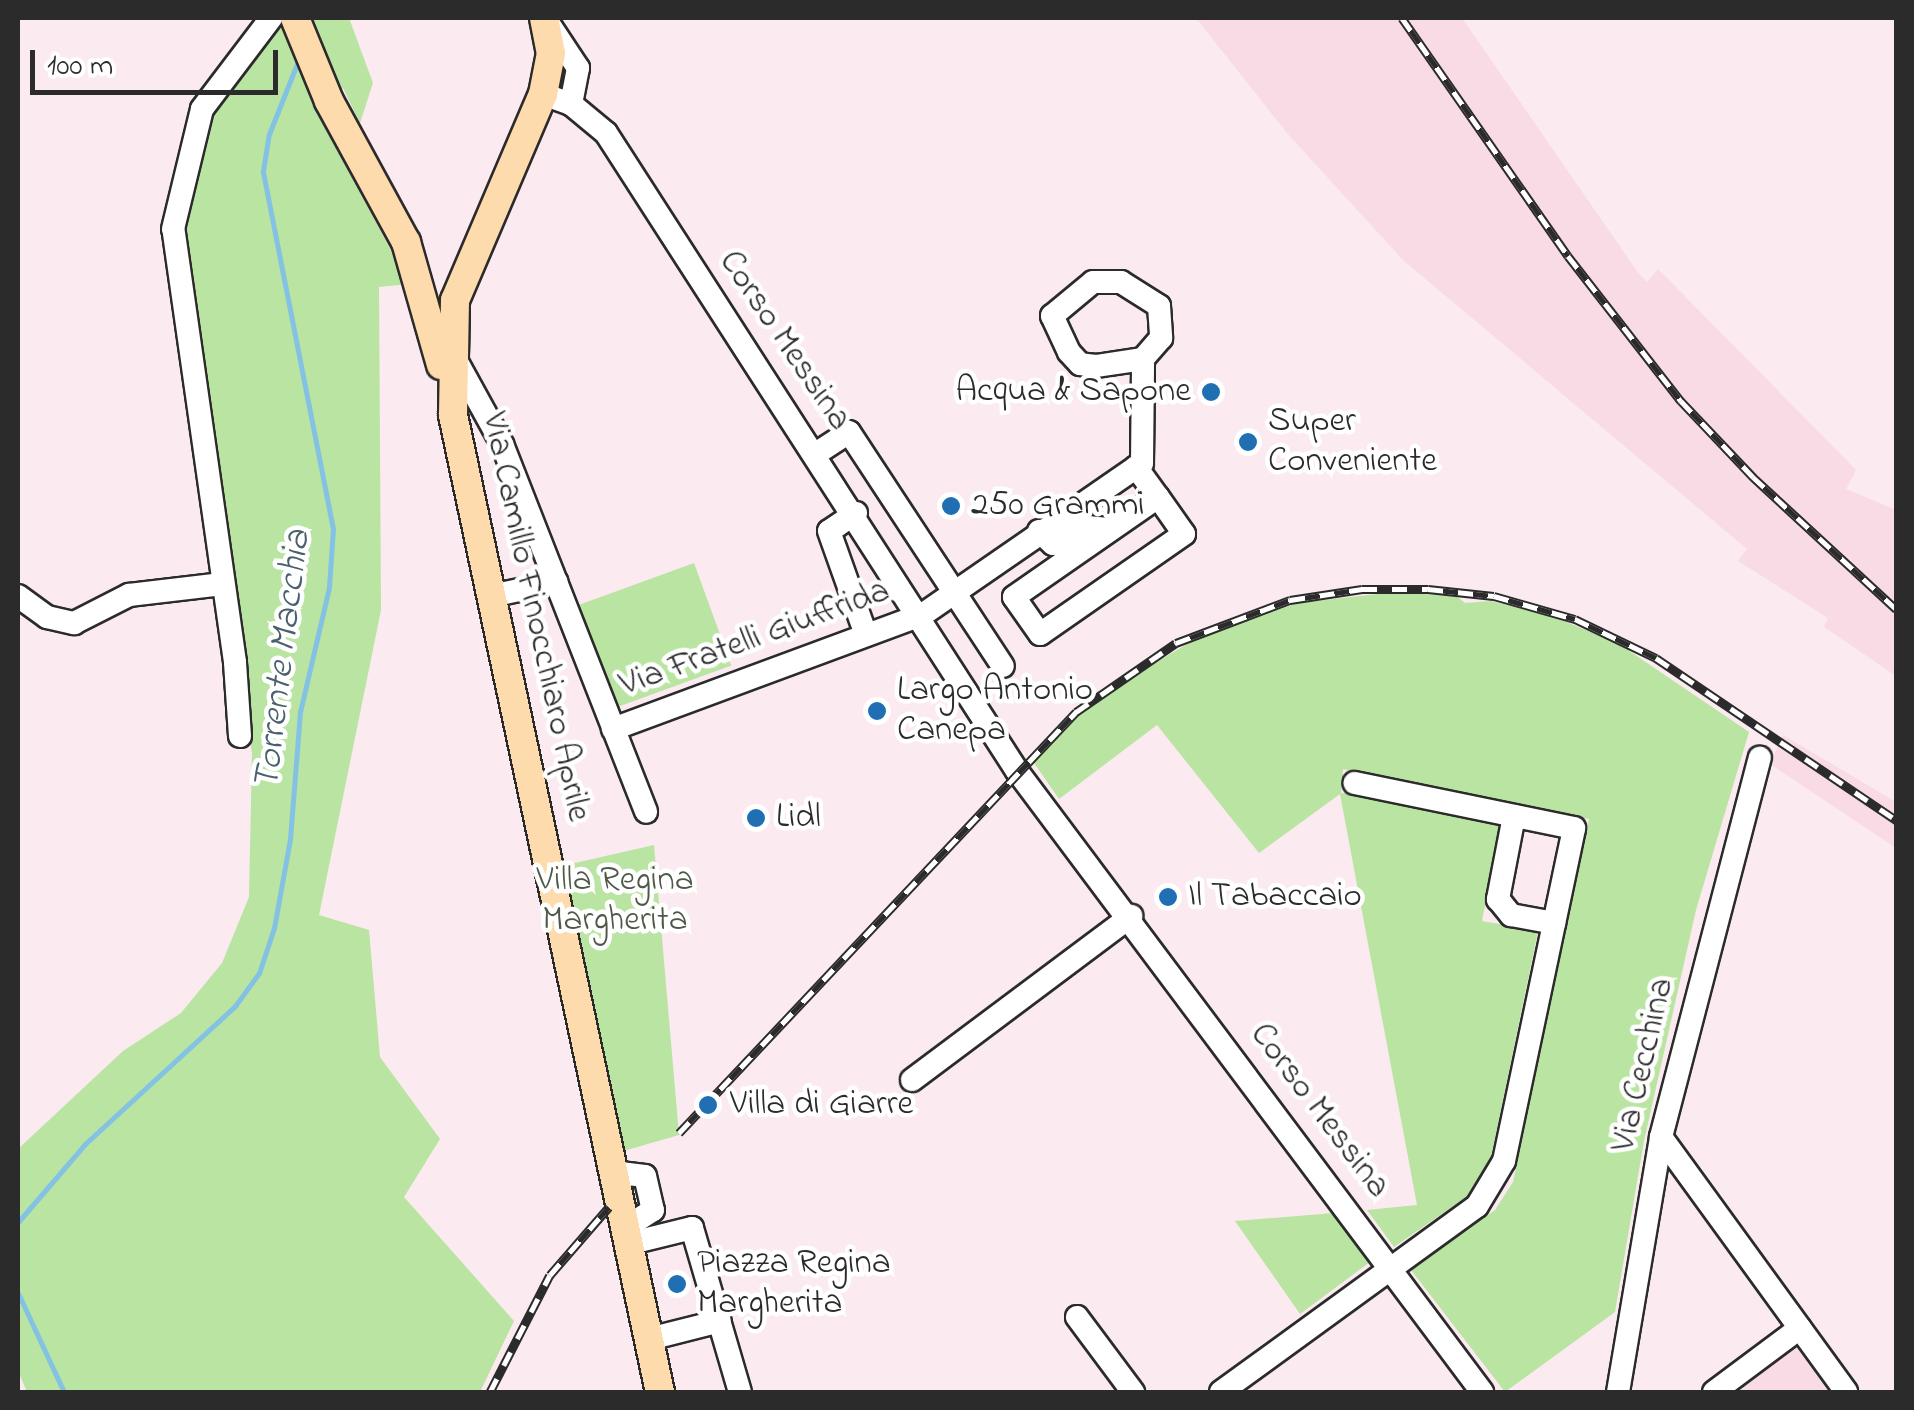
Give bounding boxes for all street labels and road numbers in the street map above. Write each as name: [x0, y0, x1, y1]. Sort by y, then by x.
street label: Corso Messina: [708, 243, 860, 439]
street label: Via Camillo Finocchiaro Aprile: [471, 409, 599, 825]
street label: Via Fratelli Giuffrida: [614, 571, 896, 707]
street label: Via Cecchina: [1604, 974, 1684, 1156]
street label: Corso Messina: [1240, 1015, 1398, 1207]

